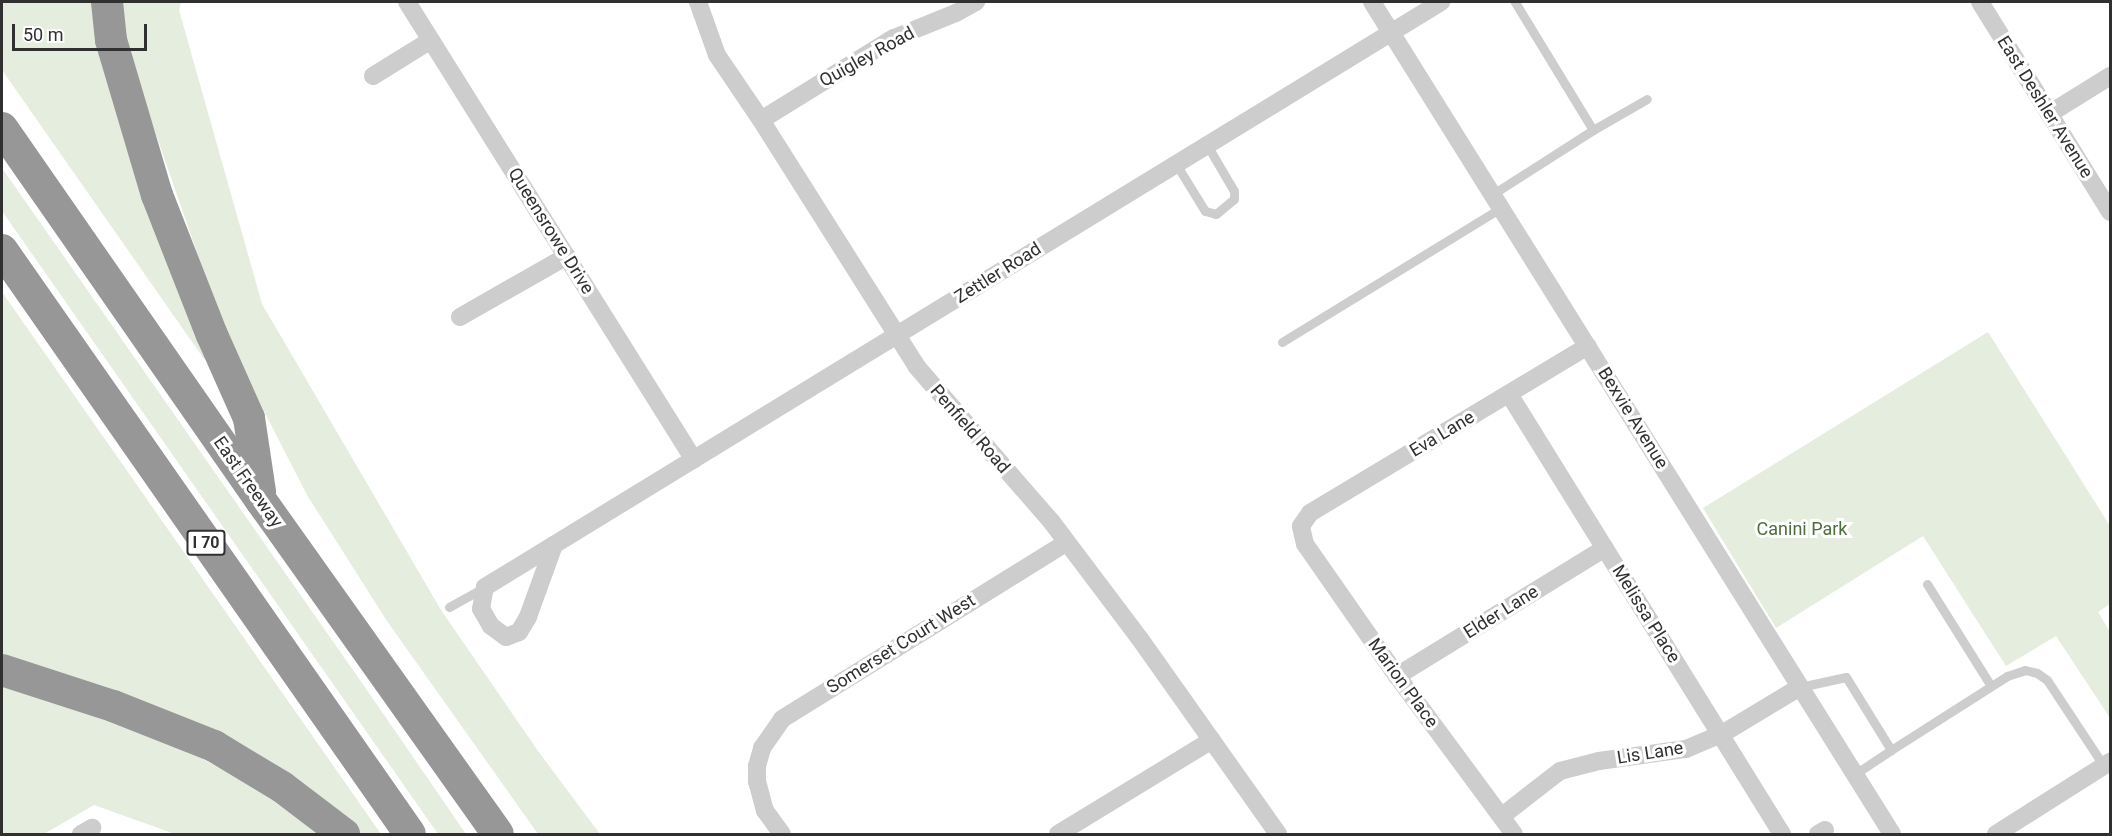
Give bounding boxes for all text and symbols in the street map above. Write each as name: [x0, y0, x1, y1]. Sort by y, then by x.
scale bar: [15, 12, 150, 50]
street label: Quigley Road: [816, 22, 918, 92]
text: 50 m: [23, 24, 63, 45]
street label: East Deshler Avenue: [1993, 32, 2097, 182]
street label: Queensrowe Drive: [503, 164, 599, 298]
street label: Zettler Road: [951, 238, 1045, 308]
street label: Bexvie Avenue: [1593, 363, 1673, 473]
street label: Penfield Road: [926, 380, 1014, 478]
street label: Eva Lane: [1406, 406, 1478, 462]
street label: East Freeway: [209, 432, 287, 532]
park label: Canini Park: [1757, 518, 1847, 540]
road number: I 70: [185, 530, 227, 556]
street label: Melissa Place: [1607, 561, 1685, 667]
street label: Elder Lane: [1460, 581, 1542, 643]
street label: Somerset Court West: [823, 590, 979, 698]
street label: Marion Place: [1363, 634, 1443, 732]
street label: Lis Lane: [1615, 737, 1685, 769]

